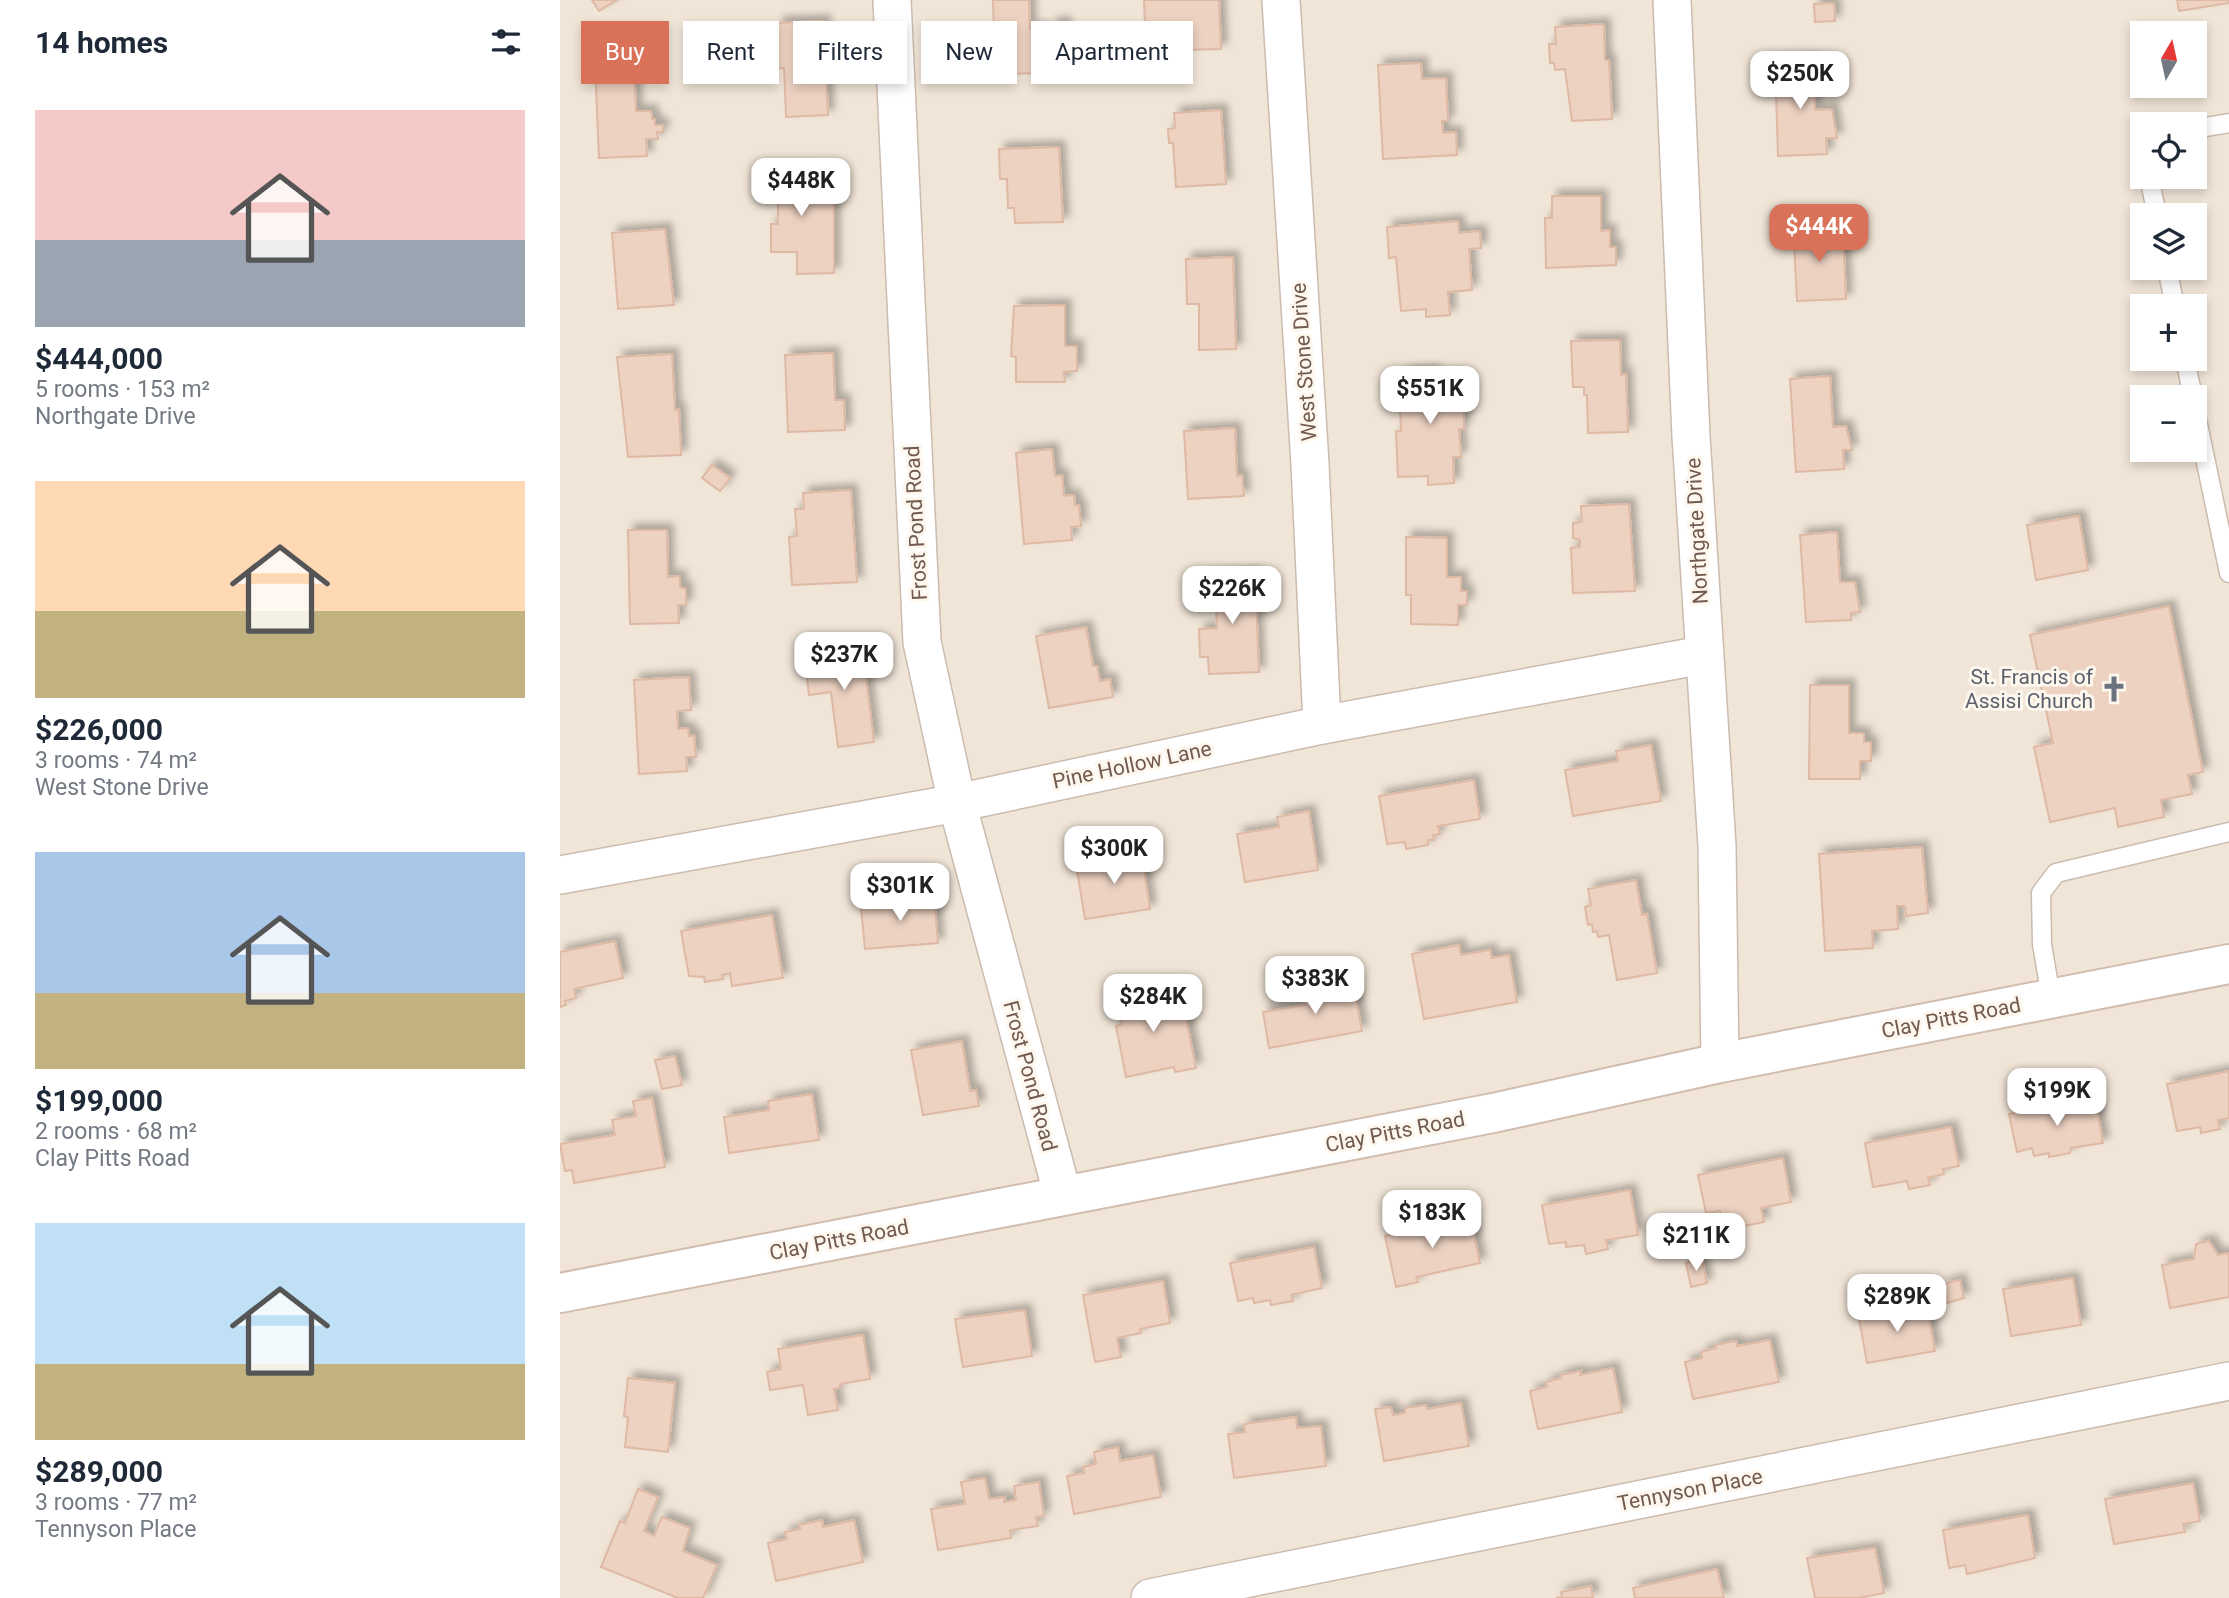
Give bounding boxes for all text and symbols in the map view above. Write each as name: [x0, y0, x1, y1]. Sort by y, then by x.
chip: Buy: [581, 21, 669, 84]
chip: Rent: [683, 21, 779, 84]
chip: Filters: [793, 21, 907, 84]
chip: New: [921, 21, 1017, 84]
chip: Apartment: [1031, 21, 1193, 84]
north arrow: [2130, 21, 2207, 98]
map controls: [2130, 21, 2207, 462]
icon: filters: [487, 23, 525, 61]
text: 14 homes: [35, 25, 168, 60]
pin: $250K: [1751, 52, 1849, 111]
text: $250K: [1766, 60, 1834, 87]
button: locate: [2130, 112, 2207, 189]
icon: home: [217, 155, 343, 281]
pin: $448K: [752, 158, 850, 218]
text: $448K: [767, 167, 835, 194]
button: layers: [2130, 203, 2207, 280]
pin: $444K: [1770, 204, 1868, 264]
text: $444K: [1785, 213, 1853, 240]
street label: West Stone Drive: [1286, 282, 1322, 442]
button: +: [2130, 294, 2207, 371]
text: $444,000: [35, 341, 163, 376]
pin: $551K: [1381, 366, 1479, 426]
text: $551K: [1396, 375, 1464, 402]
text: 5 rooms · 153 m²: [35, 376, 210, 403]
button: −: [2130, 385, 2207, 462]
text: Northgate Drive: [35, 403, 196, 430]
street label: Frost Pond Road: [900, 445, 932, 601]
street label: Northgate Drive: [1681, 457, 1713, 605]
icon: home: [217, 526, 343, 652]
pin: $226K: [1183, 566, 1281, 626]
text: $226K: [1198, 575, 1266, 602]
pin: $237K: [795, 632, 893, 692]
text: $237K: [810, 641, 878, 668]
place label: St. Francis of Assisi Church: [1965, 665, 2094, 713]
church icon: St. Francis of Assisi Church: [2099, 674, 2129, 704]
text: $226,000: [35, 712, 163, 747]
street label: Pine Hollow Lane: [1050, 736, 1214, 794]
text: 3 rooms · 74 m²: [35, 747, 197, 774]
text: West Stone Drive: [35, 774, 209, 801]
pin: $300K: [1065, 826, 1163, 886]
text: $300K: [1080, 835, 1148, 862]
pin: $301K: [851, 864, 949, 923]
text: $301K: [866, 872, 934, 899]
icon: home: [217, 897, 343, 1023]
pin: $383K: [1266, 956, 1364, 1016]
text: $383K: [1281, 965, 1349, 992]
pin: $284K: [1104, 974, 1202, 1034]
text: $284K: [1119, 983, 1187, 1010]
street label: Clay Pitts Road: [1879, 993, 2023, 1043]
street label: Frost Pond Road: [998, 998, 1062, 1154]
pin: $199K: [2008, 1068, 2106, 1128]
text: $199K: [2023, 1077, 2091, 1104]
text: $199,000: [35, 1083, 163, 1118]
street label: Clay Pitts Road: [1323, 1107, 1467, 1157]
text: 2 rooms · 68 m²: [35, 1118, 197, 1145]
text: Clay Pitts Road: [35, 1145, 190, 1172]
pin: $183K: [1383, 1190, 1481, 1250]
text: $183K: [1398, 1199, 1466, 1226]
pin: $211K: [1647, 1214, 1745, 1273]
street label: Clay Pitts Road: [767, 1215, 911, 1265]
text: $211K: [1662, 1222, 1730, 1249]
icon: home: [217, 1268, 343, 1394]
pin: $289K: [1848, 1274, 1946, 1334]
text: $289K: [1863, 1283, 1931, 1310]
text: $289,000: [35, 1454, 163, 1489]
street label: Tennyson Place: [1615, 1464, 1765, 1516]
text: 3 rooms · 77 m²: [35, 1489, 197, 1516]
text: Tennyson Place: [35, 1516, 196, 1543]

